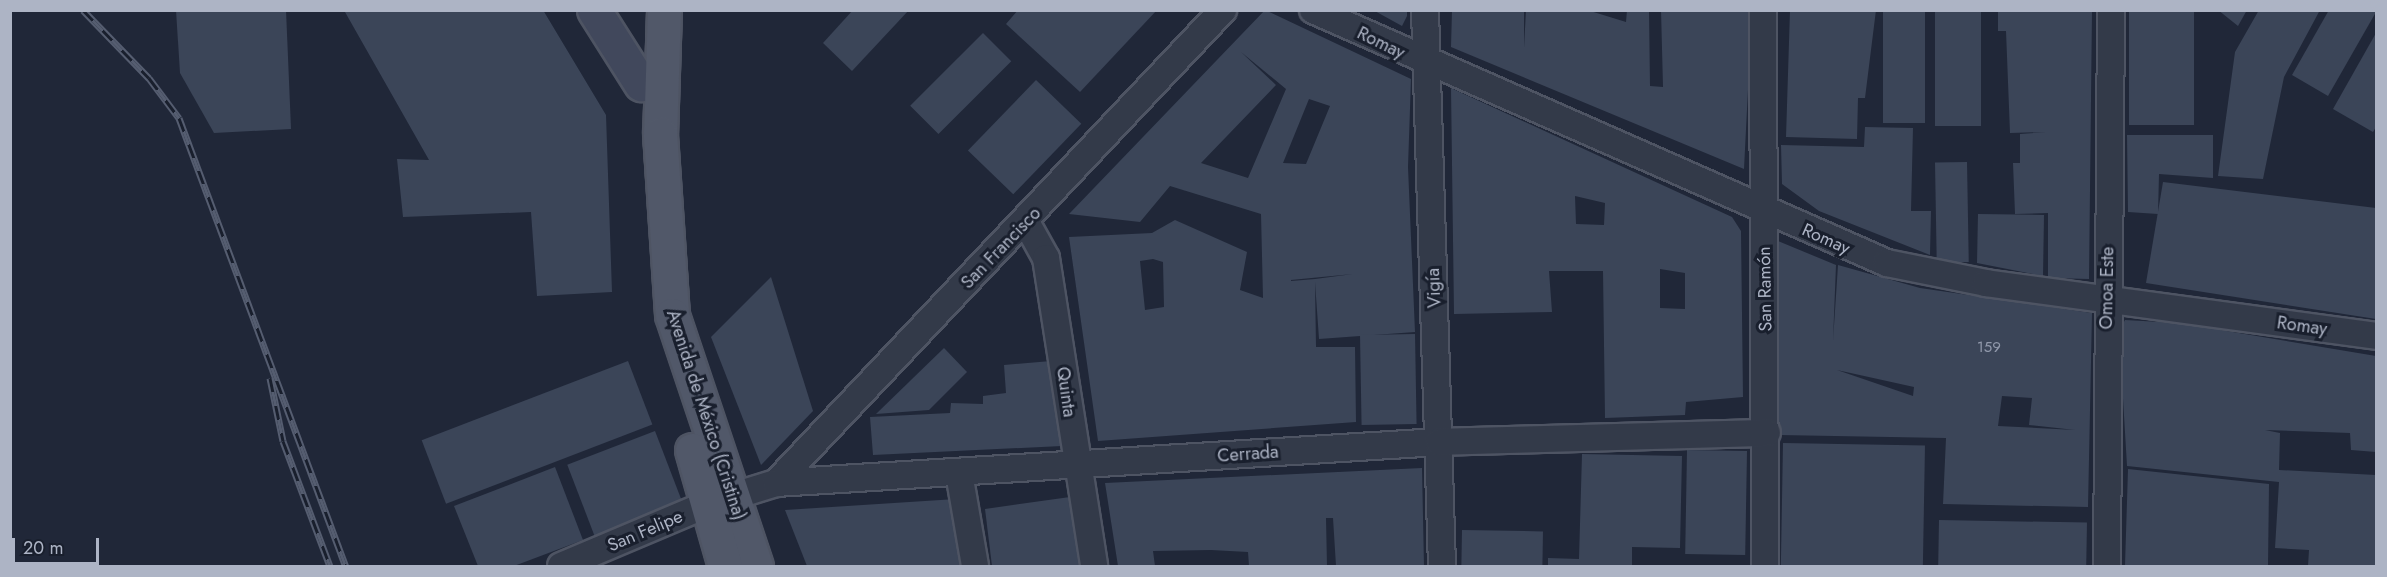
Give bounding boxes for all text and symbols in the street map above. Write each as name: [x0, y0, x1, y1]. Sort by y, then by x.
street label: Romay: [1354, 22, 1408, 64]
street label: San Francisco: [957, 203, 1045, 293]
street label: Romay: [1799, 219, 1853, 259]
street label: San Ramón: [1753, 246, 1777, 332]
street label: Omoa Este: [2095, 246, 2119, 330]
street label: Vigía: [1423, 268, 1445, 308]
street label: Avenida de México (Cristina): [662, 307, 750, 523]
street label: Romay: [2276, 312, 2328, 340]
house number: 159: [1977, 339, 2001, 357]
street label: Quinta: [1052, 365, 1080, 419]
street label: Cerrada: [1217, 441, 1279, 467]
street label: San Felipe: [604, 506, 686, 556]
scale bar: [15, 526, 102, 564]
text: 20 m: [23, 535, 63, 561]

